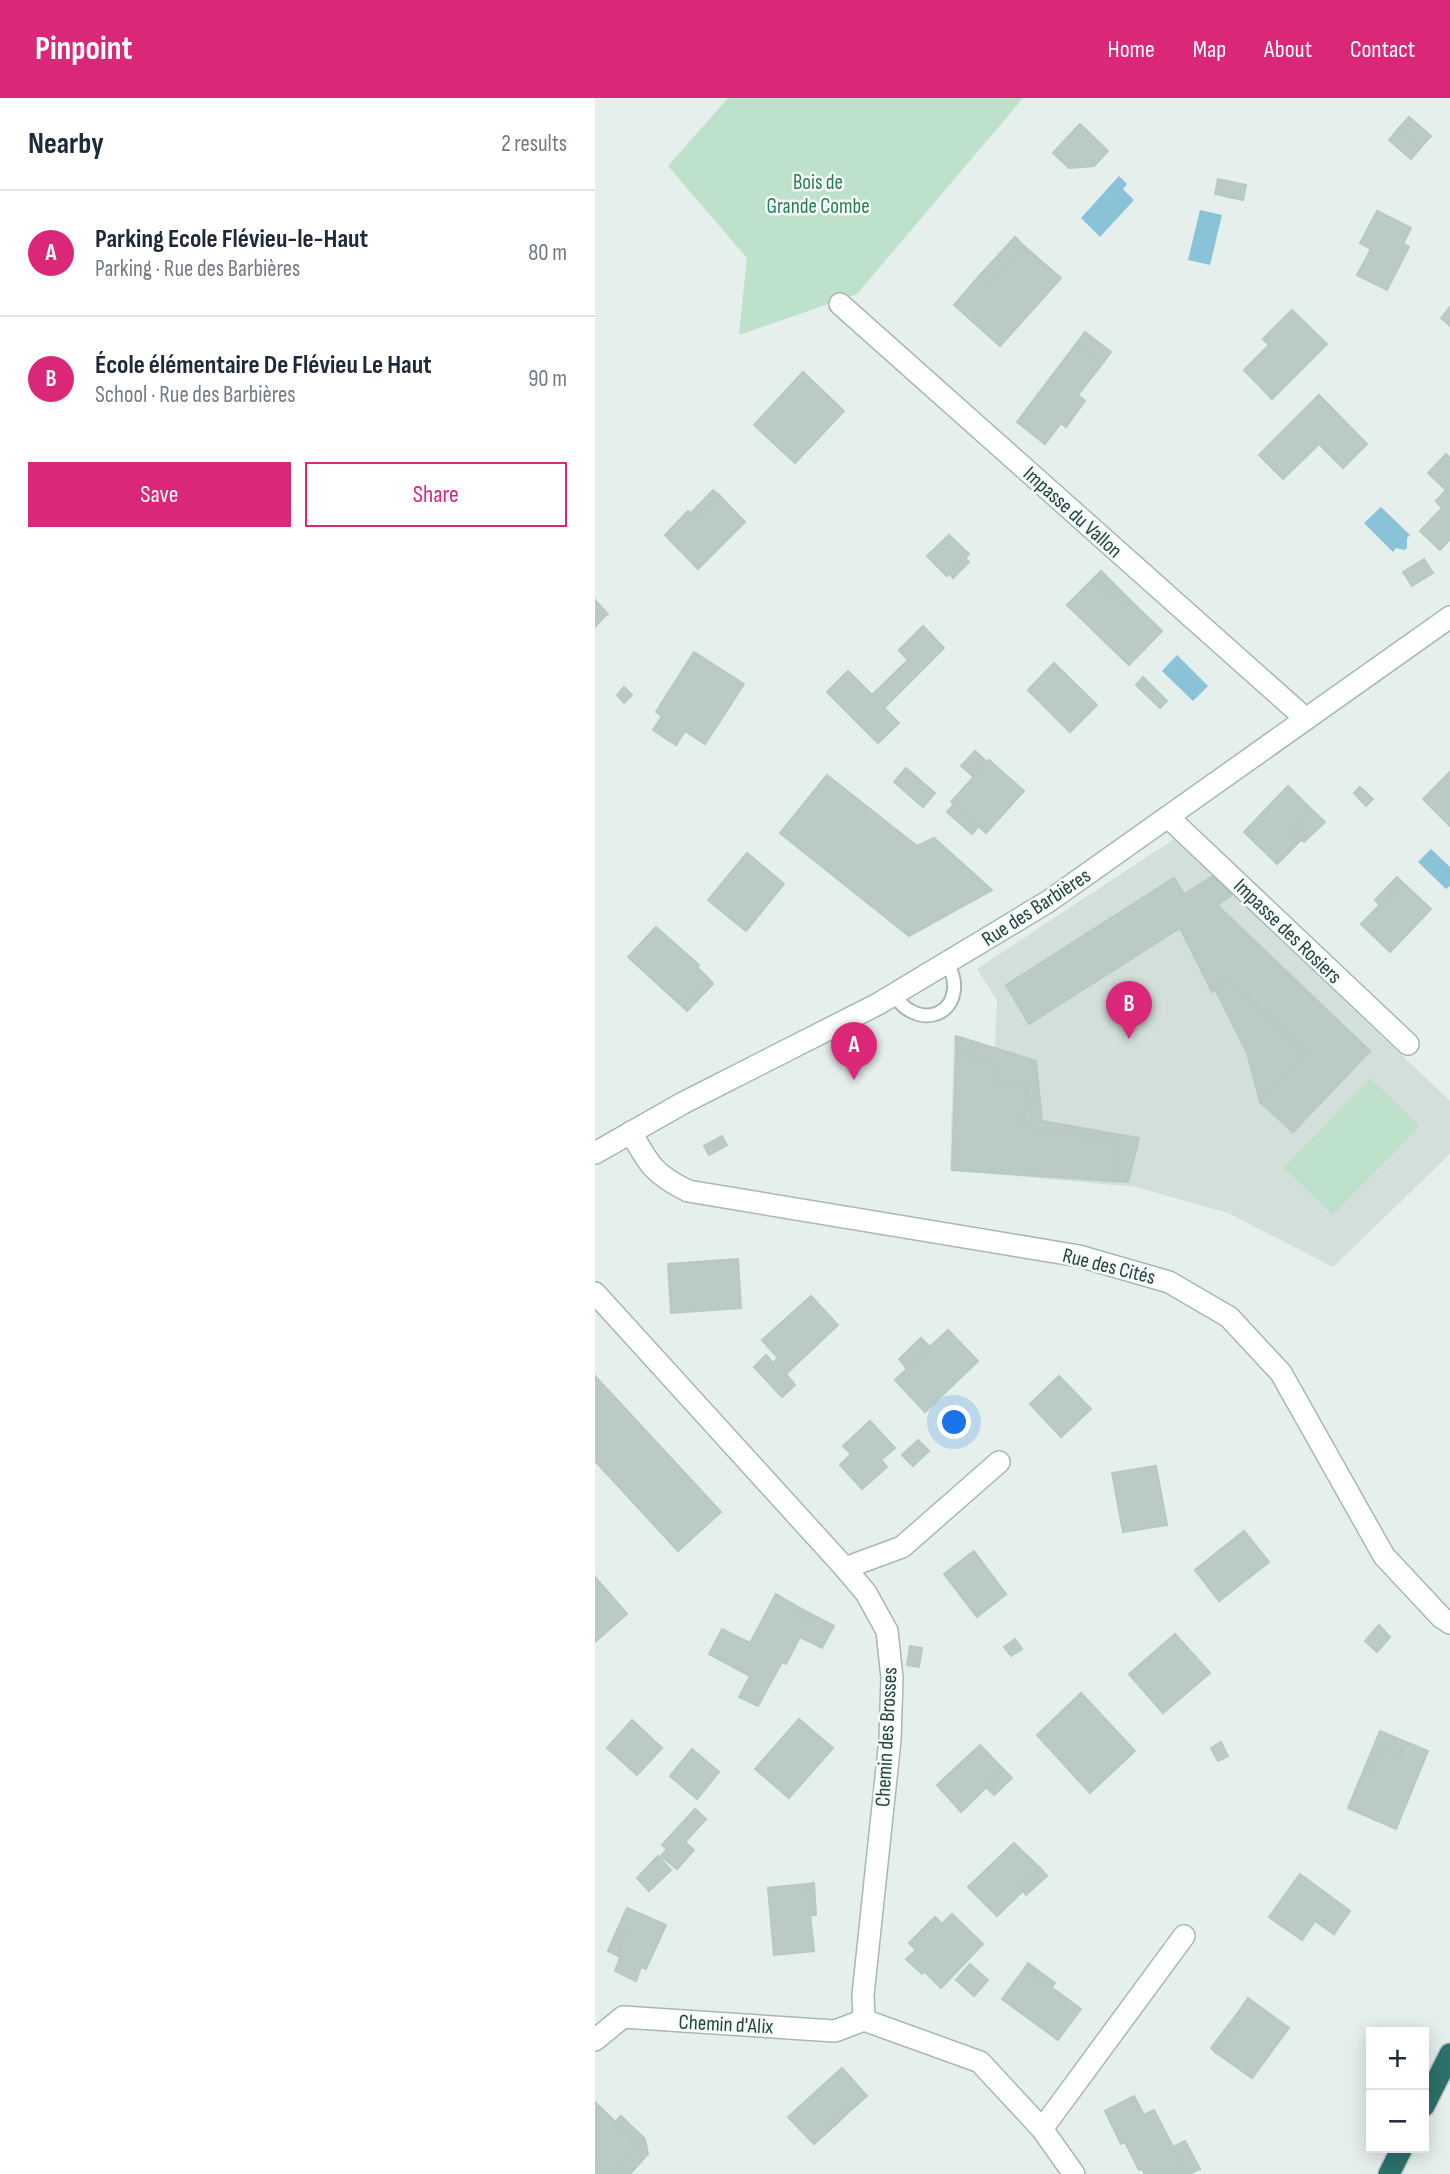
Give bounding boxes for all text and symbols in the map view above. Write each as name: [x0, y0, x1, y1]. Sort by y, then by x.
text: Pinpoint: [35, 29, 132, 69]
text: Home: [1107, 35, 1155, 64]
text: Map: [1193, 35, 1226, 64]
text: About: [1264, 35, 1312, 64]
text: Contact: [1350, 35, 1415, 64]
text: Nearby: [28, 126, 104, 162]
text: 2 results: [501, 130, 567, 158]
park label: Bois de Grande Combe: [766, 170, 870, 219]
text: Parking Ecole Flévieu-le-Haut: [95, 224, 368, 255]
text: A: [46, 239, 56, 267]
text: 80 m: [528, 239, 567, 267]
text: Parking · Rue des Barbières: [95, 255, 300, 283]
text: École élémentaire De Flévieu Le Haut: [95, 350, 432, 381]
text: B: [46, 365, 56, 393]
text: 90 m: [528, 365, 567, 393]
text: School · Rue des Barbières: [95, 381, 296, 409]
street label: Impasse du Vallon: [1018, 461, 1127, 563]
button: Save: [28, 462, 291, 527]
button: Share: [305, 462, 567, 527]
street label: Rue des Barbières: [977, 863, 1095, 952]
street label: Impasse des Rosiers: [1228, 874, 1347, 989]
pin: B: [1106, 981, 1152, 1039]
pin: A: [831, 1022, 877, 1080]
street label: Rue des Cités: [1060, 1243, 1158, 1290]
your location: [937, 1405, 971, 1439]
street label: Chemin des Brosses: [870, 1666, 903, 1808]
street label: Chemin d'Alix: [678, 2010, 774, 2039]
map controls: [1366, 2027, 1429, 2153]
button: +: [1366, 2027, 1429, 2090]
button: −: [1366, 2090, 1429, 2153]

